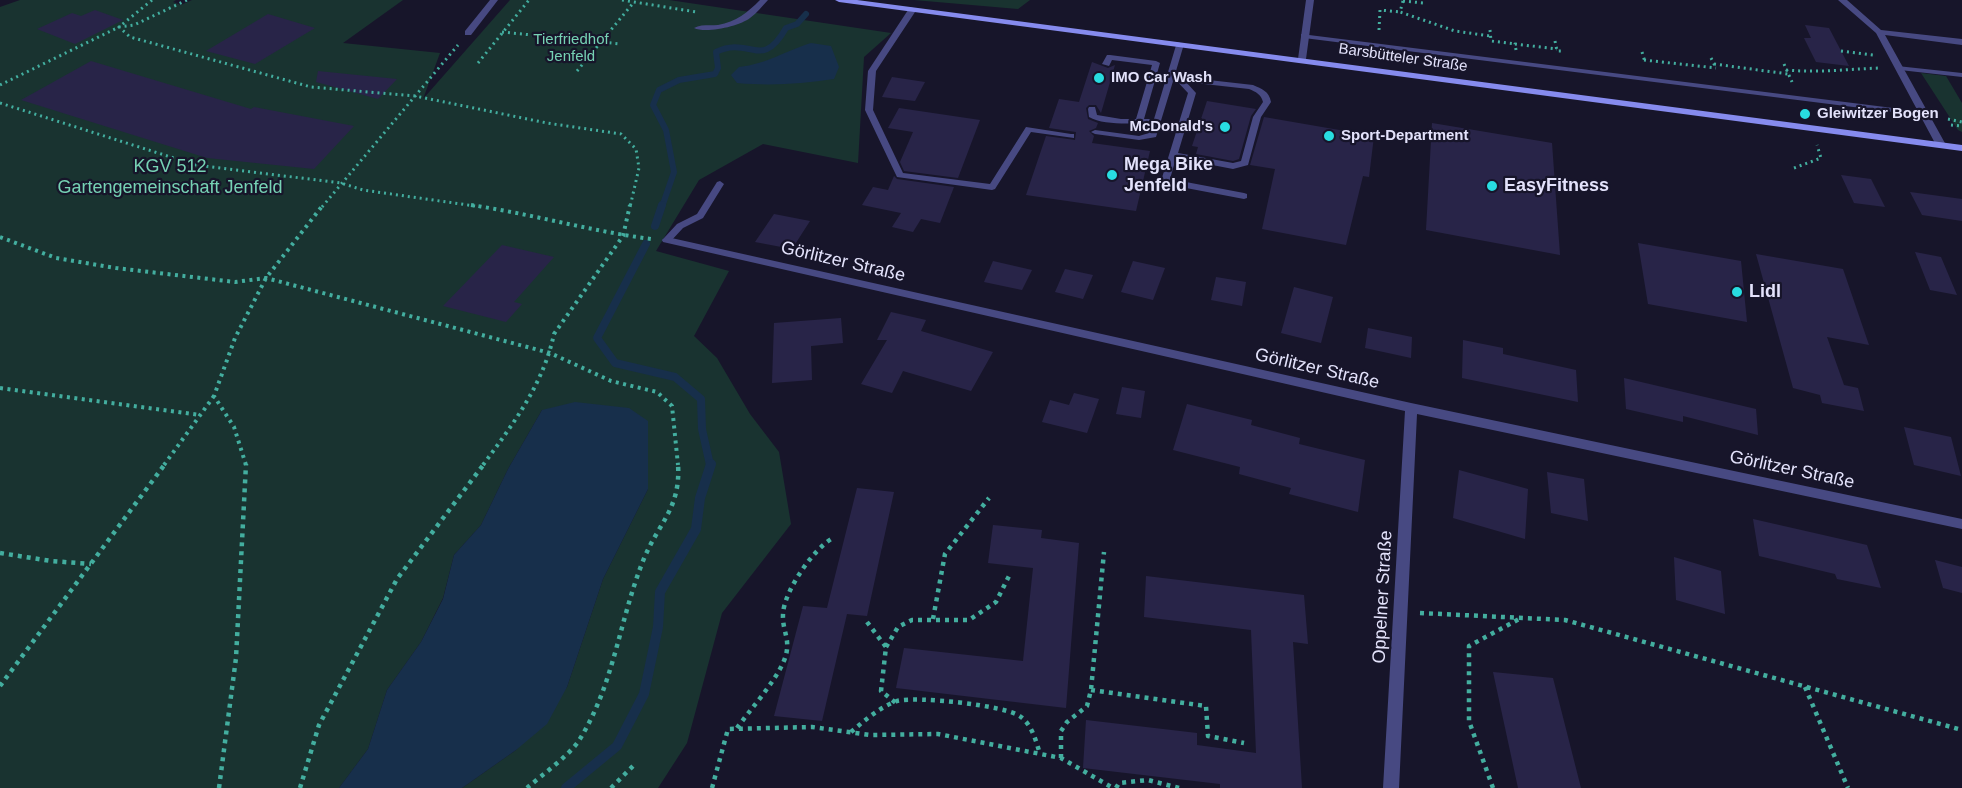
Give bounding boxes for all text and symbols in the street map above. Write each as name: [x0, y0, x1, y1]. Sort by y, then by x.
park label: Tierfriedhof Jenfeld: [533, 31, 609, 66]
street label: Barsbütteler Straße: [1337, 40, 1469, 76]
place label: IMO Car Wash: [1111, 69, 1212, 87]
marker: IMO Car Wash: [1092, 71, 1106, 85]
place label: Gleiwitzer Bogen: [1817, 105, 1939, 123]
marker: Gleiwitzer Bogen: [1798, 107, 1812, 121]
place label: McDonald's: [1129, 118, 1213, 136]
marker: McDonald's: [1218, 120, 1232, 134]
place label: Sport-Department: [1341, 127, 1469, 145]
marker: Sport-Department: [1322, 129, 1336, 143]
place label: Mega Bike Jenfeld: [1124, 154, 1213, 196]
park label: KGV 512 Gartengemeinschaft Jenfeld: [57, 156, 283, 198]
marker: Mega Bike Jenfeld: [1105, 168, 1119, 182]
place label: EasyFitness: [1504, 175, 1609, 197]
marker: EasyFitness: [1485, 179, 1499, 193]
street label: Görlitzer Straße: [779, 237, 907, 287]
place label: Lidl: [1749, 281, 1781, 303]
marker: Lidl: [1730, 285, 1744, 299]
street label: Görlitzer Straße: [1253, 344, 1381, 394]
street label: Görlitzer Straße: [1728, 446, 1856, 494]
street label: Oppelner Straße: [1369, 530, 1397, 664]

